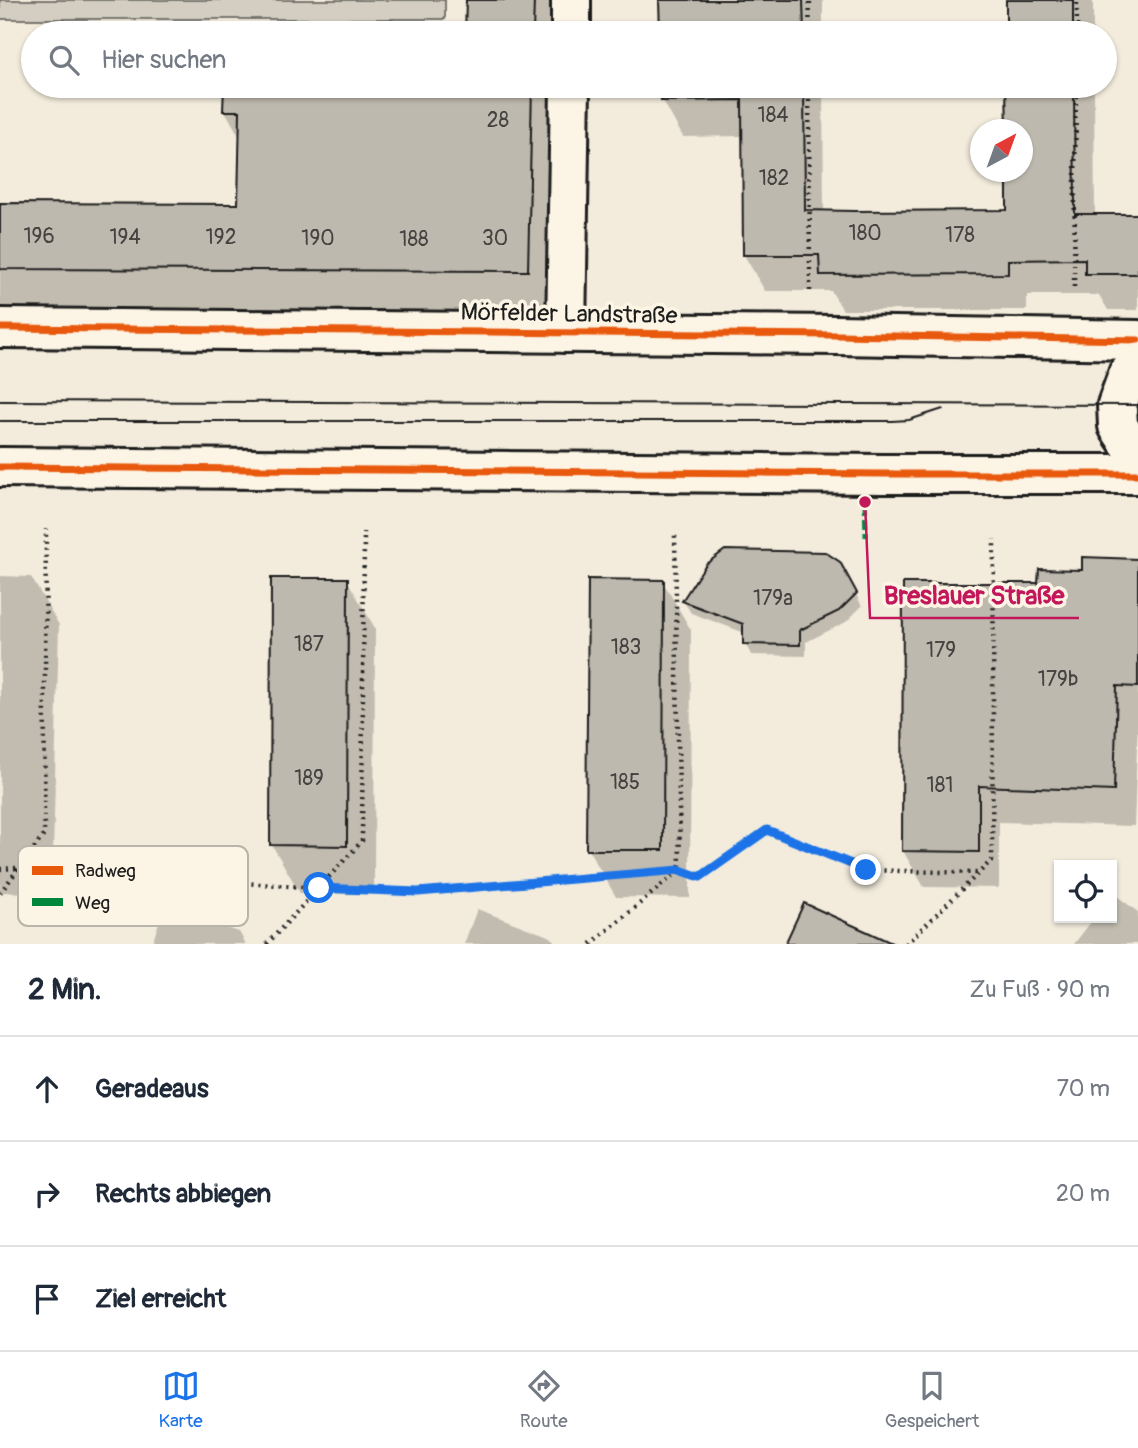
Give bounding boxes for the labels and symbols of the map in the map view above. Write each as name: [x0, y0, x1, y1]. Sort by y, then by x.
house number: 184: [758, 102, 788, 129]
house number: 28: [487, 107, 509, 134]
north arrow: [970, 119, 1033, 182]
house number: 182: [759, 165, 789, 192]
house number: 180: [848, 220, 882, 247]
house number: 178: [945, 222, 975, 249]
house number: 196: [23, 223, 55, 250]
house number: 194: [109, 224, 141, 251]
house number: 192: [206, 224, 236, 251]
house number: 190: [301, 225, 335, 252]
house number: 30: [482, 225, 508, 252]
house number: 188: [399, 226, 429, 253]
street label: Mörfelder Landstraße: [460, 298, 678, 330]
callout: Breslauer Straße: [870, 571, 1079, 618]
text: Breslauer Straße: [884, 580, 1065, 612]
house number: 179a: [753, 585, 793, 612]
house number: 187: [294, 631, 324, 658]
house number: 183: [611, 634, 641, 661]
house number: 179: [926, 637, 956, 664]
house number: 179b: [1038, 666, 1078, 693]
house number: 189: [294, 765, 324, 792]
house number: 185: [610, 769, 640, 796]
house number: 181: [926, 772, 954, 799]
legend: [18, 846, 248, 926]
route end: [850, 854, 881, 885]
text: Radweg: [75, 859, 136, 883]
route start: [303, 872, 334, 903]
text: Weg: [75, 891, 110, 915]

